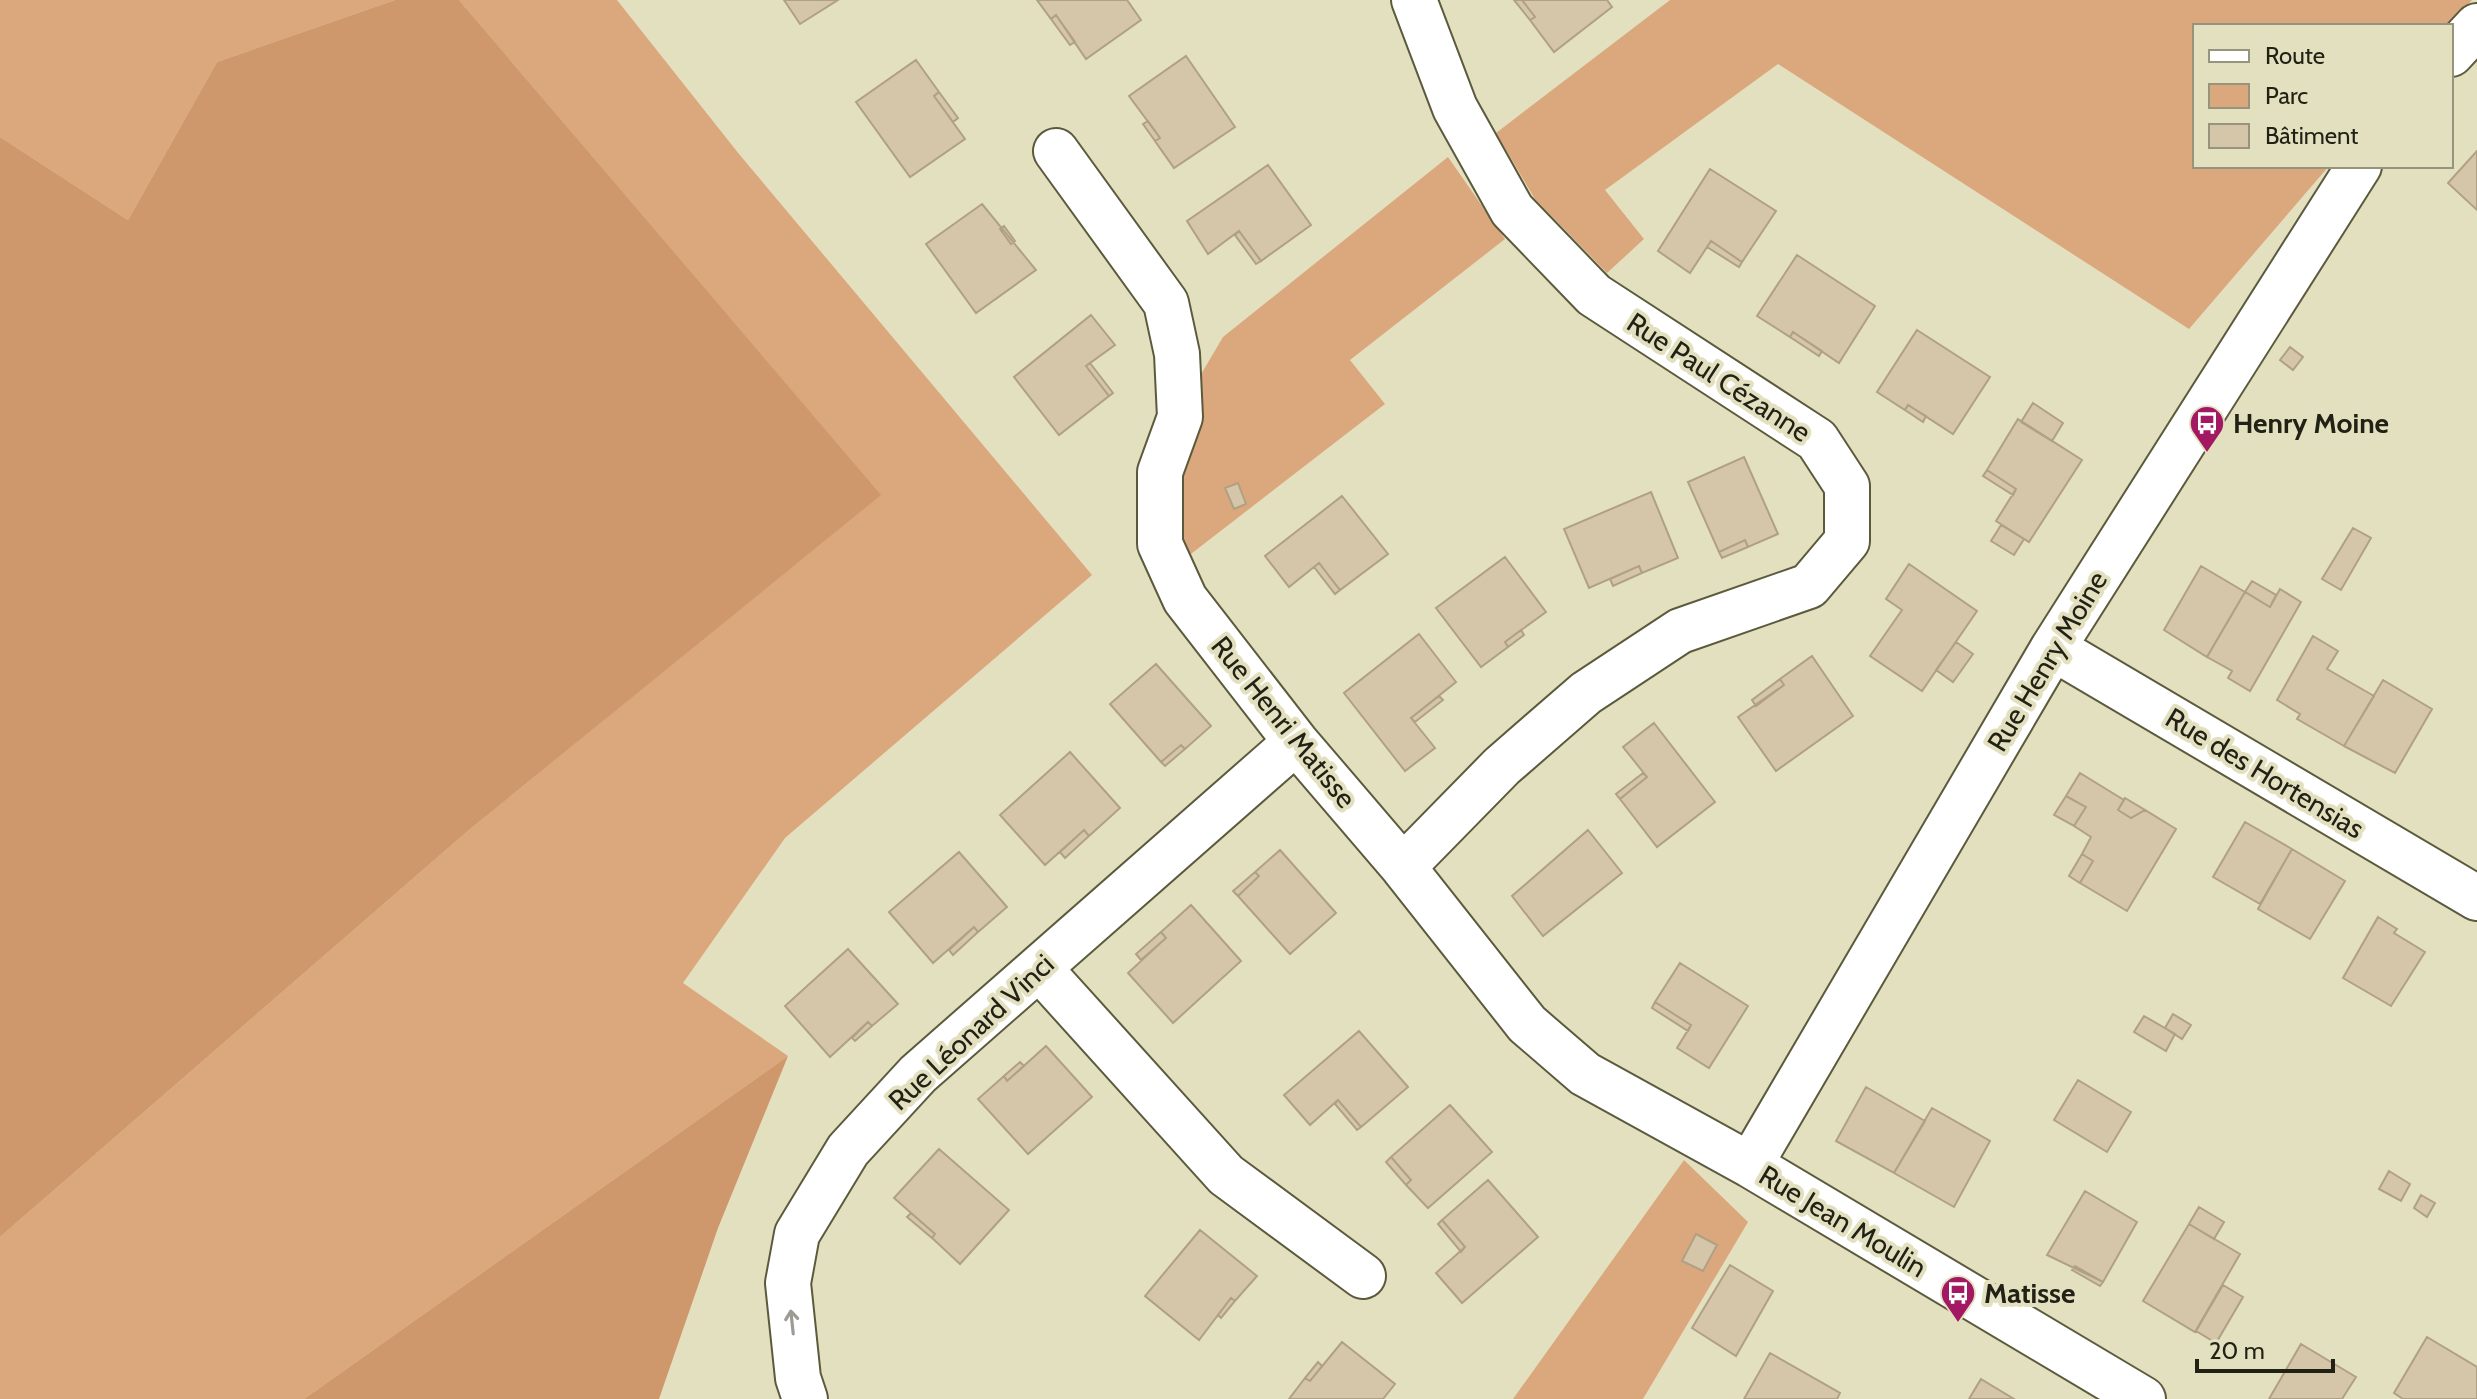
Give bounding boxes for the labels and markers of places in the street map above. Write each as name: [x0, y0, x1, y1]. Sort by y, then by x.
bus stop icon: Henry Moine: [2188, 404, 2226, 454]
place label: Henry Moine: [2233, 406, 2389, 440]
bus stop icon: Matisse: [1939, 1274, 1977, 1324]
place label: Matisse: [1984, 1276, 2075, 1310]

